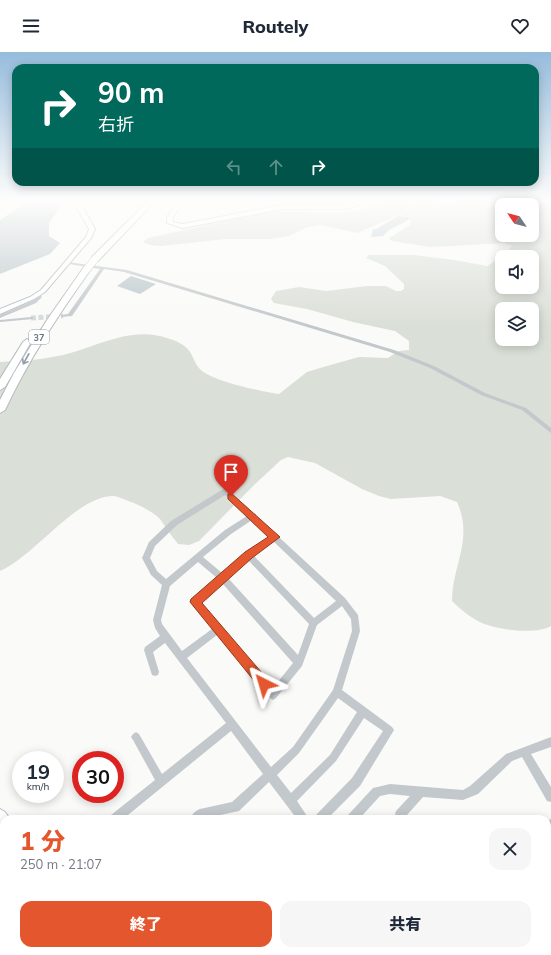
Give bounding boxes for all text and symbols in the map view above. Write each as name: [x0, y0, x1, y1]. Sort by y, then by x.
icon: menu: [20, 15, 42, 37]
text: Routely: [242, 15, 309, 38]
icon: heart: [509, 15, 531, 37]
text: 90 m: [98, 75, 164, 110]
icon: right: [32, 80, 84, 132]
text: 右折: [98, 113, 134, 136]
icon: left: [223, 156, 245, 178]
icon: ahead: [265, 156, 287, 178]
icon: right: [307, 156, 329, 178]
north arrow: [495, 198, 539, 242]
map controls: [495, 198, 539, 346]
button: sound: [495, 250, 539, 294]
button: layers: [495, 302, 539, 346]
road number: 37: [29, 330, 49, 344]
one-way arrow: [21, 353, 29, 365]
pin: [214, 455, 248, 496]
icon: arrive: [220, 461, 242, 483]
position arrow: [243, 663, 285, 705]
speed limit sign: 30: [72, 751, 124, 803]
text: 19: [26, 759, 50, 784]
text: km/h: [27, 780, 49, 793]
text: 1 分: [20, 826, 65, 856]
button: close: [489, 828, 531, 870]
text: 250 m · 21:07: [20, 856, 102, 872]
button: 終了: [20, 901, 272, 947]
button: 共有: [280, 901, 531, 947]

